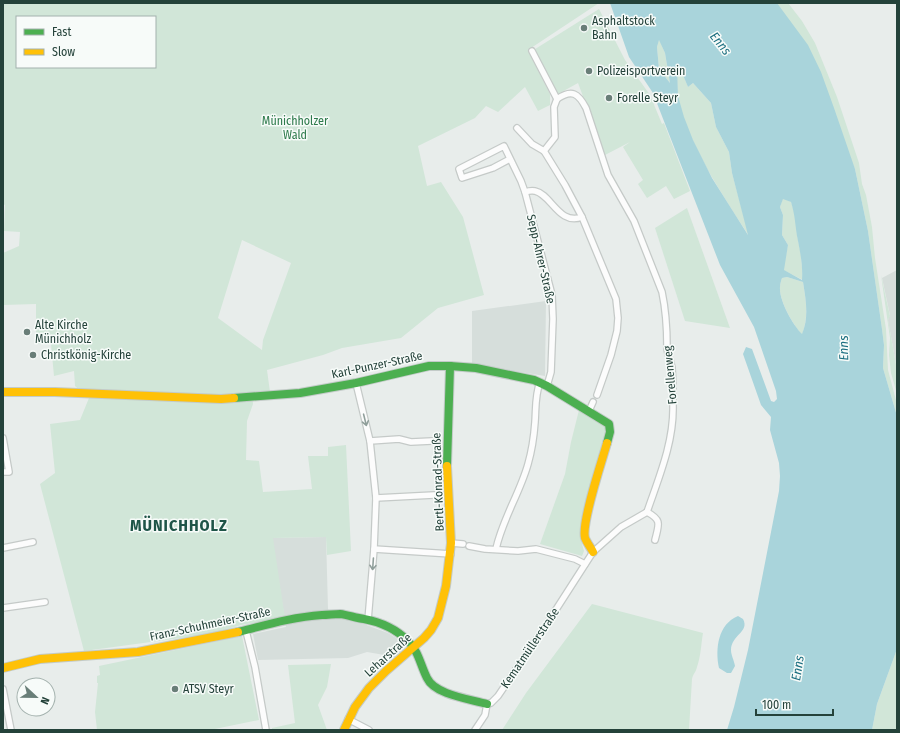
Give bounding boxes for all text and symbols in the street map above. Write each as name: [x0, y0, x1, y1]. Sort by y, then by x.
place label: Asphaltstock Bahn: [592, 14, 655, 42]
legend: [16, 16, 156, 68]
marker: Asphaltstock Bahn: [579, 23, 589, 33]
text: Fast: [52, 25, 71, 39]
water label: Enns: [707, 29, 735, 58]
text: Slow: [52, 45, 75, 59]
place label: Polizeisportverein: [597, 64, 685, 78]
marker: Polizeisportverein: [584, 66, 594, 76]
place label: Forelle Steyr: [617, 91, 679, 105]
marker: Forelle Steyr: [604, 93, 614, 103]
park label: Münichholzer Wald: [262, 114, 329, 142]
street label: Sepp-Ahrer-Straße: [524, 213, 558, 305]
place label: Alte Kirche Münichholz: [35, 318, 92, 346]
marker: Alte Kirche Münichholz: [22, 327, 32, 337]
water label: Enns: [836, 335, 851, 361]
street label: Forellenweg: [660, 345, 680, 405]
place label: Christkönig-Kirche: [41, 348, 131, 362]
street label: Karl-Punzer-Straße: [330, 349, 424, 381]
marker: Christkönig-Kirche: [28, 350, 38, 360]
one-way arrow: [362, 414, 370, 427]
street label: Bertl-Konrad-Straße: [429, 432, 447, 532]
district label: MÜNICHHOLZ: [130, 515, 228, 535]
one-way arrow: [369, 557, 376, 570]
street label: Franz-Schuhmeier-Straße: [148, 604, 272, 644]
street label: Kematmüllerstraße: [498, 605, 562, 691]
street label: Leharstraße: [362, 630, 414, 680]
water label: Enns: [788, 654, 807, 682]
north arrow: [16, 677, 56, 717]
place label: ATSV Steyr: [183, 682, 235, 696]
marker: ATSV Steyr: [170, 684, 180, 694]
scale bar: [756, 691, 833, 717]
text: N: [38, 695, 52, 706]
text: 100 m: [762, 698, 791, 712]

